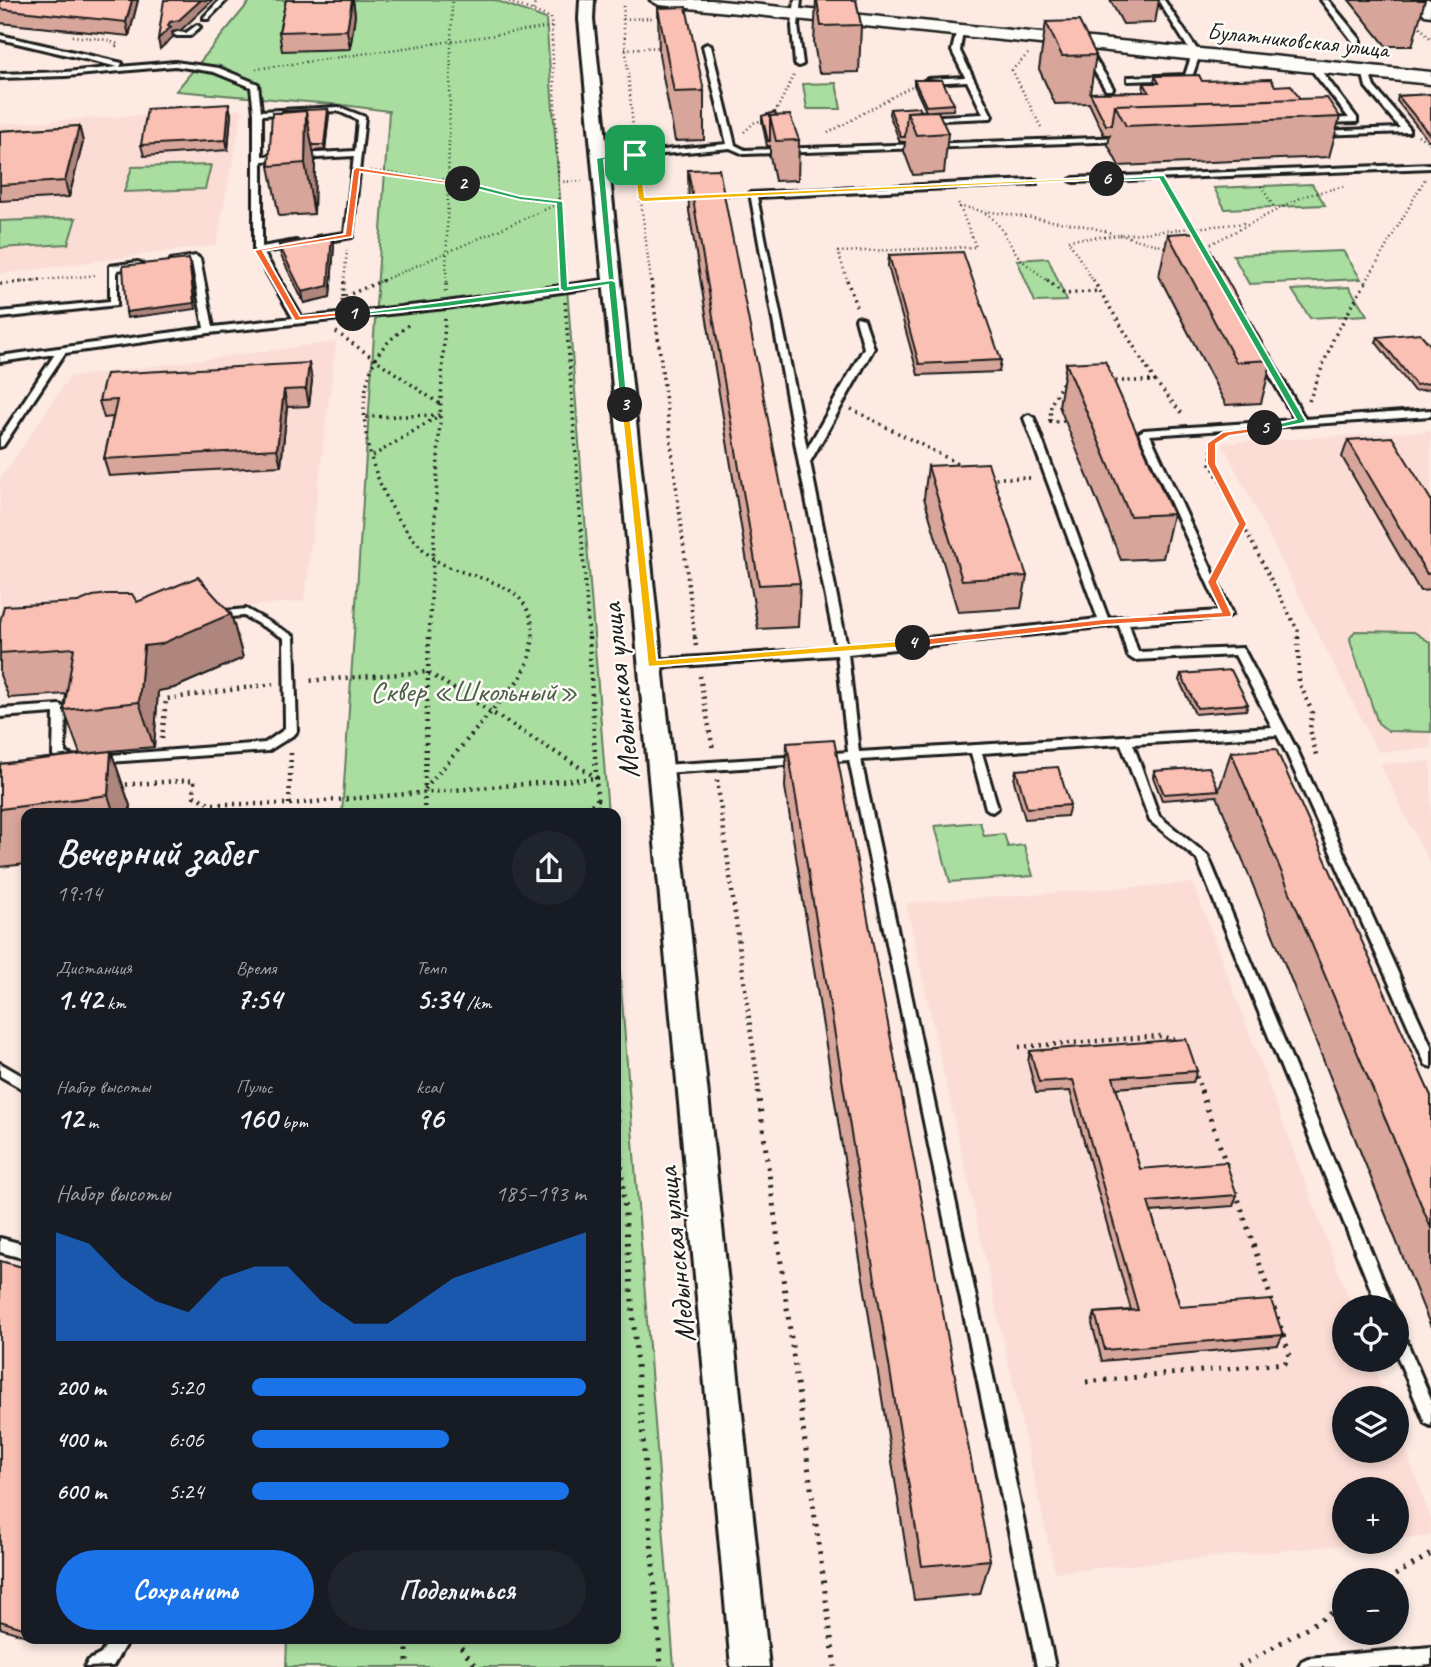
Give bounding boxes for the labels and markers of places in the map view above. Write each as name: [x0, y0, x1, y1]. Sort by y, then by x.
pin: [605, 125, 665, 185]
pin: 6: [1090, 162, 1124, 196]
pin: 2: [446, 166, 480, 202]
pin: 1: [336, 296, 370, 332]
pin: 3: [608, 388, 642, 422]
pin: 5: [1248, 410, 1282, 446]
pin: 4: [895, 626, 930, 660]

